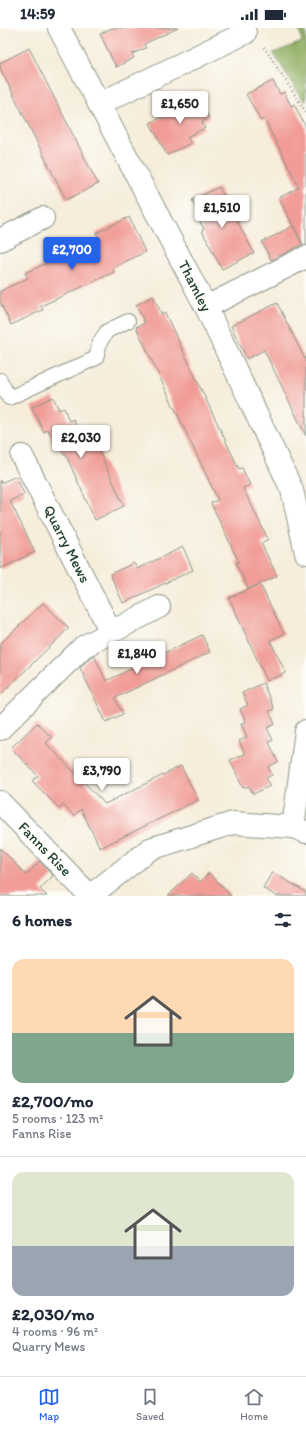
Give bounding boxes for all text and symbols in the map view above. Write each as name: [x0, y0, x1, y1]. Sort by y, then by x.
text: 14:59: [20, 5, 55, 23]
pin: £1,650: [147, 91, 213, 125]
text: £1,650: [161, 96, 199, 111]
pin: £1,510: [189, 195, 255, 229]
text: £1,510: [204, 200, 240, 215]
pin: £2,700: [39, 237, 105, 271]
text: £2,700: [52, 242, 92, 257]
street label: Thamley: [175, 258, 215, 314]
pin: £2,030: [48, 425, 114, 459]
text: £2,030: [61, 430, 101, 445]
street label: Quarry Mews: [40, 502, 94, 586]
pin: £1,840: [104, 641, 170, 675]
text: £1,840: [117, 646, 157, 661]
pin: £3,790: [69, 758, 135, 792]
text: £3,790: [83, 763, 121, 778]
street label: Fanns Rise: [15, 818, 75, 880]
icon: filters: [272, 909, 294, 931]
text: 6 homes: [12, 910, 72, 930]
icon: home: [117, 985, 189, 1057]
text: £2,700/mo: [12, 1091, 94, 1111]
text: 5 rooms · 123 m²: [12, 1111, 103, 1126]
text: Fanns Rise: [12, 1126, 72, 1141]
icon: home: [117, 1198, 189, 1270]
text: £2,030/mo: [12, 1304, 94, 1324]
text: 4 rooms · 96 m²: [12, 1324, 98, 1339]
text: Quarry Mews: [12, 1339, 85, 1354]
tab: Map: [38, 1386, 60, 1423]
tab: Saved: [136, 1386, 164, 1423]
tab: Home: [240, 1386, 268, 1423]

